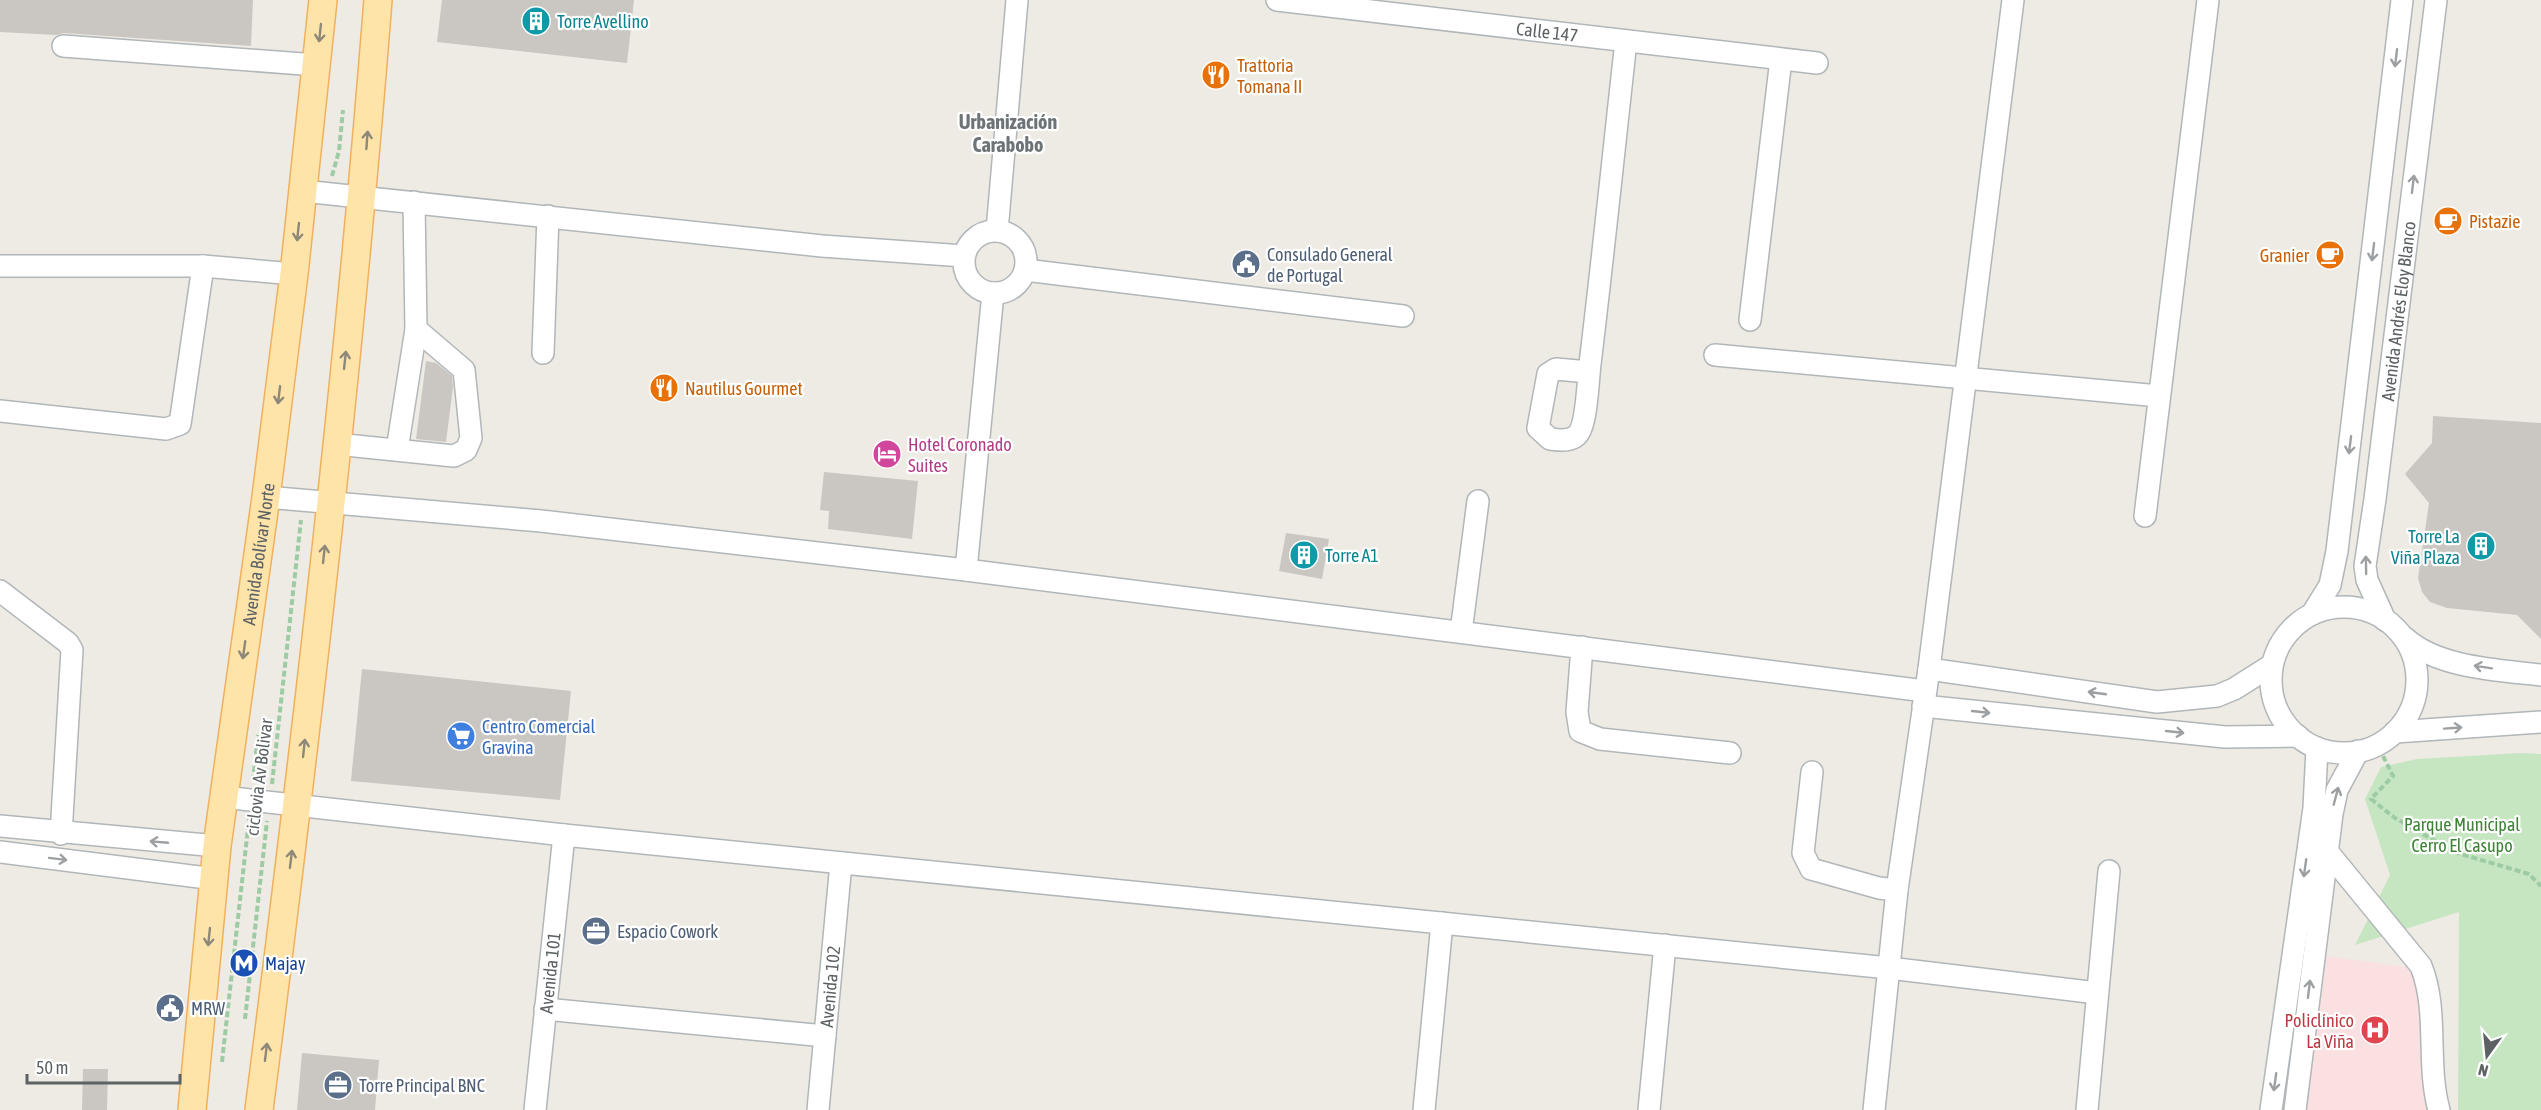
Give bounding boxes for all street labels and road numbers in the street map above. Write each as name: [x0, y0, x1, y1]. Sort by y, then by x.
street label: Calle 147: [1515, 18, 1579, 46]
street label: Avenida Andrés Eloy Blanco: [2377, 220, 2419, 402]
street label: Avenida Bolívar Norte: [238, 482, 278, 626]
street label: ciclovia Av Bolivar: [241, 716, 277, 837]
street label: Avenida 101: [535, 931, 564, 1015]
street label: Avenida 102: [815, 945, 844, 1028]

